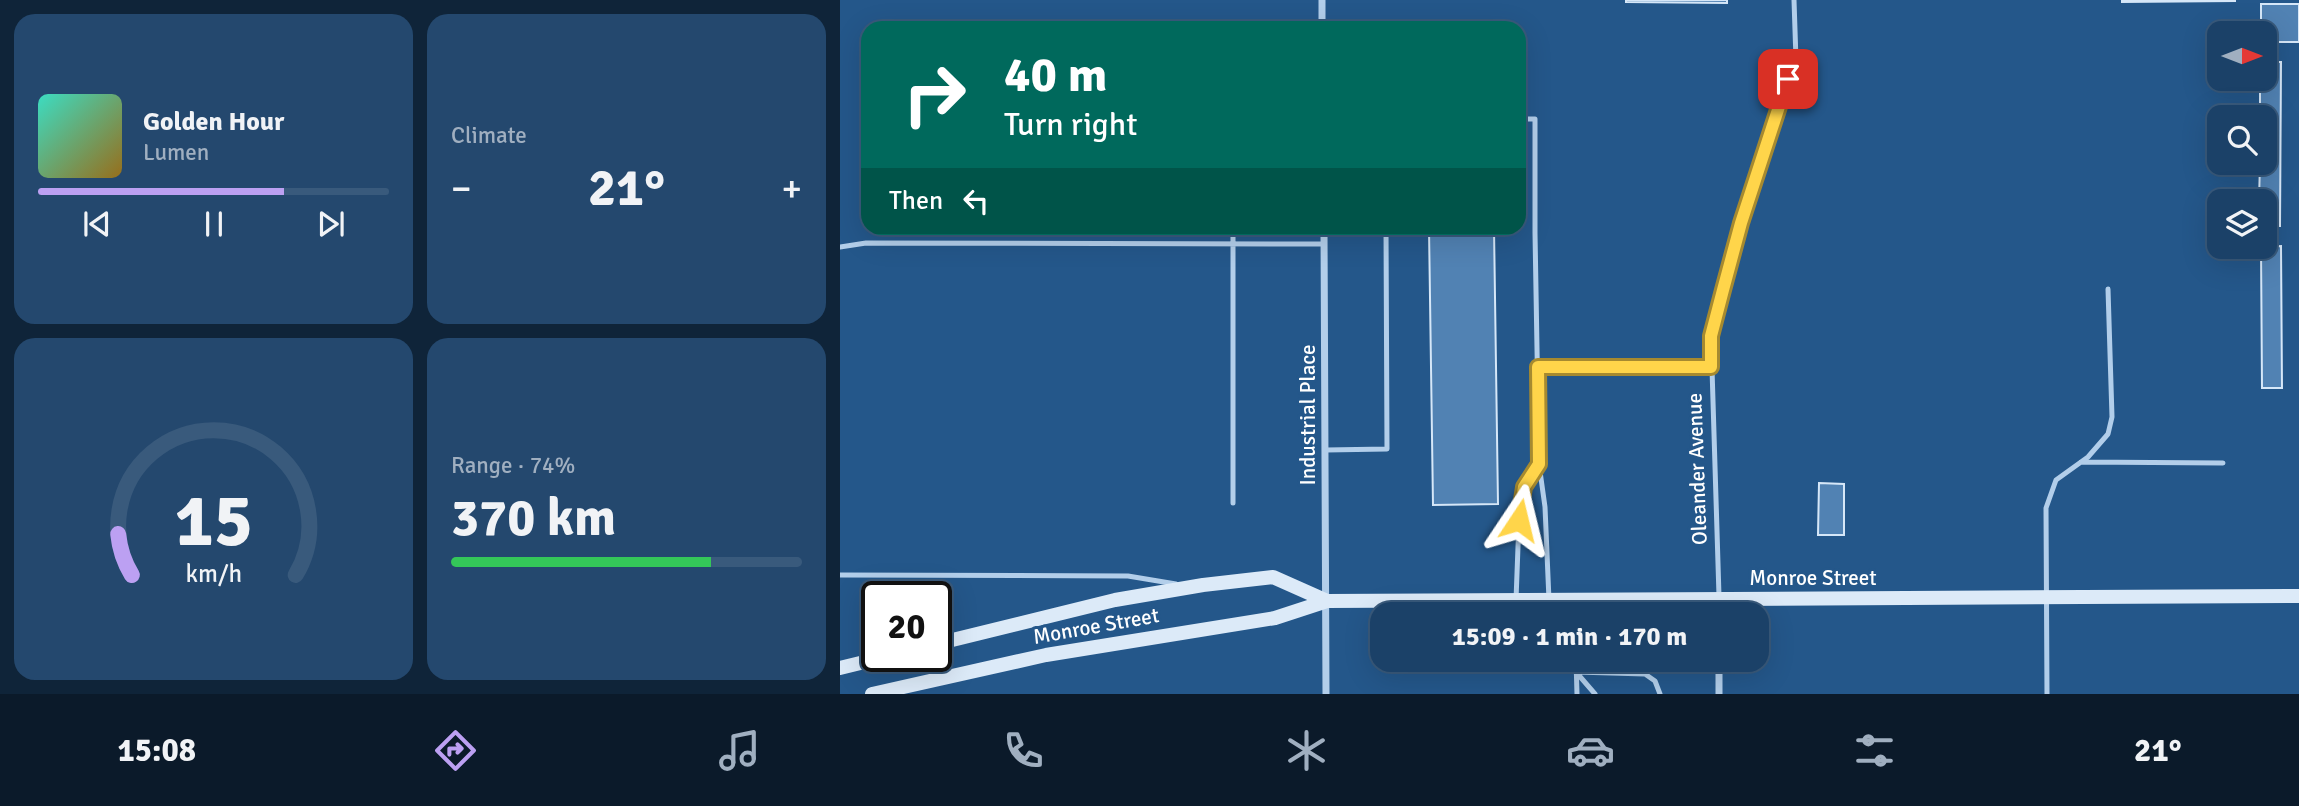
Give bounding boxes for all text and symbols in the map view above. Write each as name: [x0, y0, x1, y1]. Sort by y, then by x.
north arrow: [2207, 21, 2277, 91]
map controls: [2207, 21, 2277, 259]
text: 40 m: [1004, 45, 1107, 105]
icon: right: [889, 49, 980, 140]
pin: [1758, 49, 1818, 109]
icon: arrive: [1769, 60, 1807, 98]
text: Turn right: [1004, 105, 1137, 144]
button: search: [2207, 105, 2277, 175]
text: Golden Hour: [143, 106, 284, 138]
text: Climate: [451, 121, 527, 150]
text: Lumen: [143, 138, 209, 167]
text: 21°: [588, 156, 665, 220]
text: −: [451, 165, 472, 212]
text: +: [781, 165, 802, 212]
icon: left: [957, 182, 995, 220]
text: Then: [889, 185, 943, 217]
button: layers: [2207, 189, 2277, 259]
icon: previous: [78, 205, 116, 243]
icon: pause: [195, 205, 233, 243]
icon: next: [312, 205, 350, 243]
street label: Industrial Place: [1295, 345, 1321, 485]
street label: Oleander Avenue: [1681, 393, 1713, 545]
text: Range · 74%: [451, 451, 575, 480]
text: 15: [174, 477, 253, 566]
position arrow: [1482, 483, 1556, 557]
text: 370 km: [451, 486, 616, 550]
text: km/h: [185, 558, 242, 589]
street label: Monroe Street: [1749, 565, 1877, 591]
speed limit sign: 20: [861, 581, 952, 672]
street label: Monroe Street: [1031, 602, 1161, 650]
text: 15:09 · 1 min · 170 m: [1452, 621, 1687, 653]
icon: directions: [431, 726, 480, 775]
icon: music: [715, 726, 764, 775]
icon: phone: [999, 726, 1048, 775]
icon: climate: [1282, 726, 1331, 775]
icon: car: [1566, 726, 1615, 775]
icon: filters: [1850, 726, 1899, 775]
text: 15:08: [117, 731, 196, 770]
text: 21°: [2134, 731, 2181, 770]

